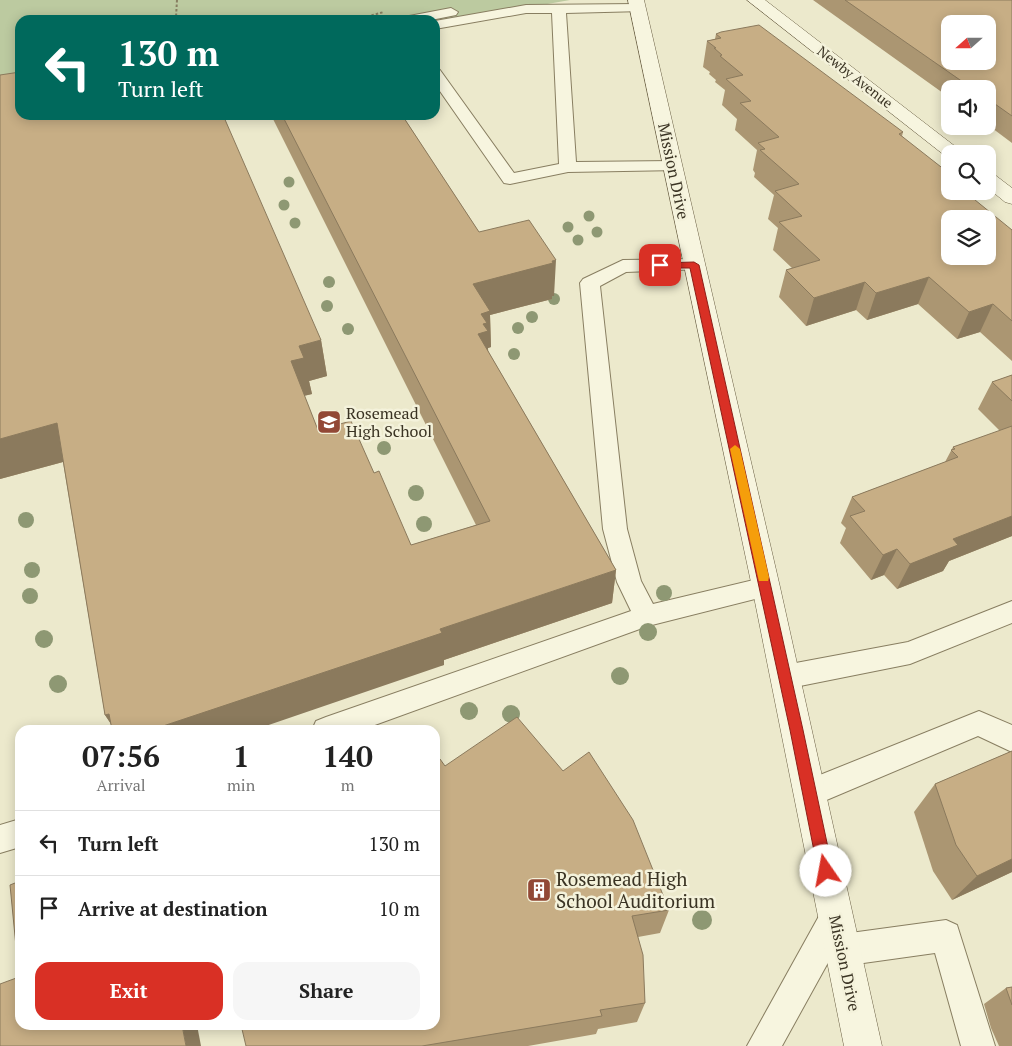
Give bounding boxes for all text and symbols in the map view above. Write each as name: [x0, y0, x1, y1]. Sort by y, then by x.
north arrow: [941, 15, 996, 70]
map controls: [941, 15, 996, 265]
text: 130 m: [118, 30, 219, 76]
icon: left: [35, 35, 100, 100]
street label: Newby Avenue: [814, 41, 897, 112]
text: Turn left: [118, 74, 204, 103]
button: sound: [941, 80, 996, 135]
street label: Mission Drive: [653, 121, 695, 221]
button: search: [941, 145, 996, 200]
button: layers: [941, 210, 996, 265]
pin: [639, 244, 681, 286]
icon: arrive: [646, 251, 674, 279]
place label: Rosemead High School: [346, 402, 432, 442]
school or university icon: Rosemead High School: [316, 409, 342, 435]
text: 07:56: [82, 736, 160, 776]
text: 1: [233, 736, 250, 776]
text: 140: [322, 736, 373, 776]
text: Arrival: [96, 774, 146, 796]
text: min: [227, 774, 255, 796]
text: m: [341, 774, 354, 796]
icon: left: [35, 829, 63, 857]
text: Turn left: [78, 831, 159, 856]
text: 130 m: [369, 831, 420, 856]
position arrow: [799, 844, 851, 896]
place label: Rosemead High School Auditorium: [556, 866, 716, 913]
building icon: Rosemead High School Auditorium: [526, 877, 552, 903]
icon: arrive: [35, 894, 63, 922]
text: Arrive at destination: [78, 896, 267, 921]
text: 10 m: [379, 896, 420, 921]
street label: Mission Drive: [824, 913, 866, 1013]
button: Exit: [35, 962, 223, 1020]
button: Share: [233, 962, 420, 1020]

